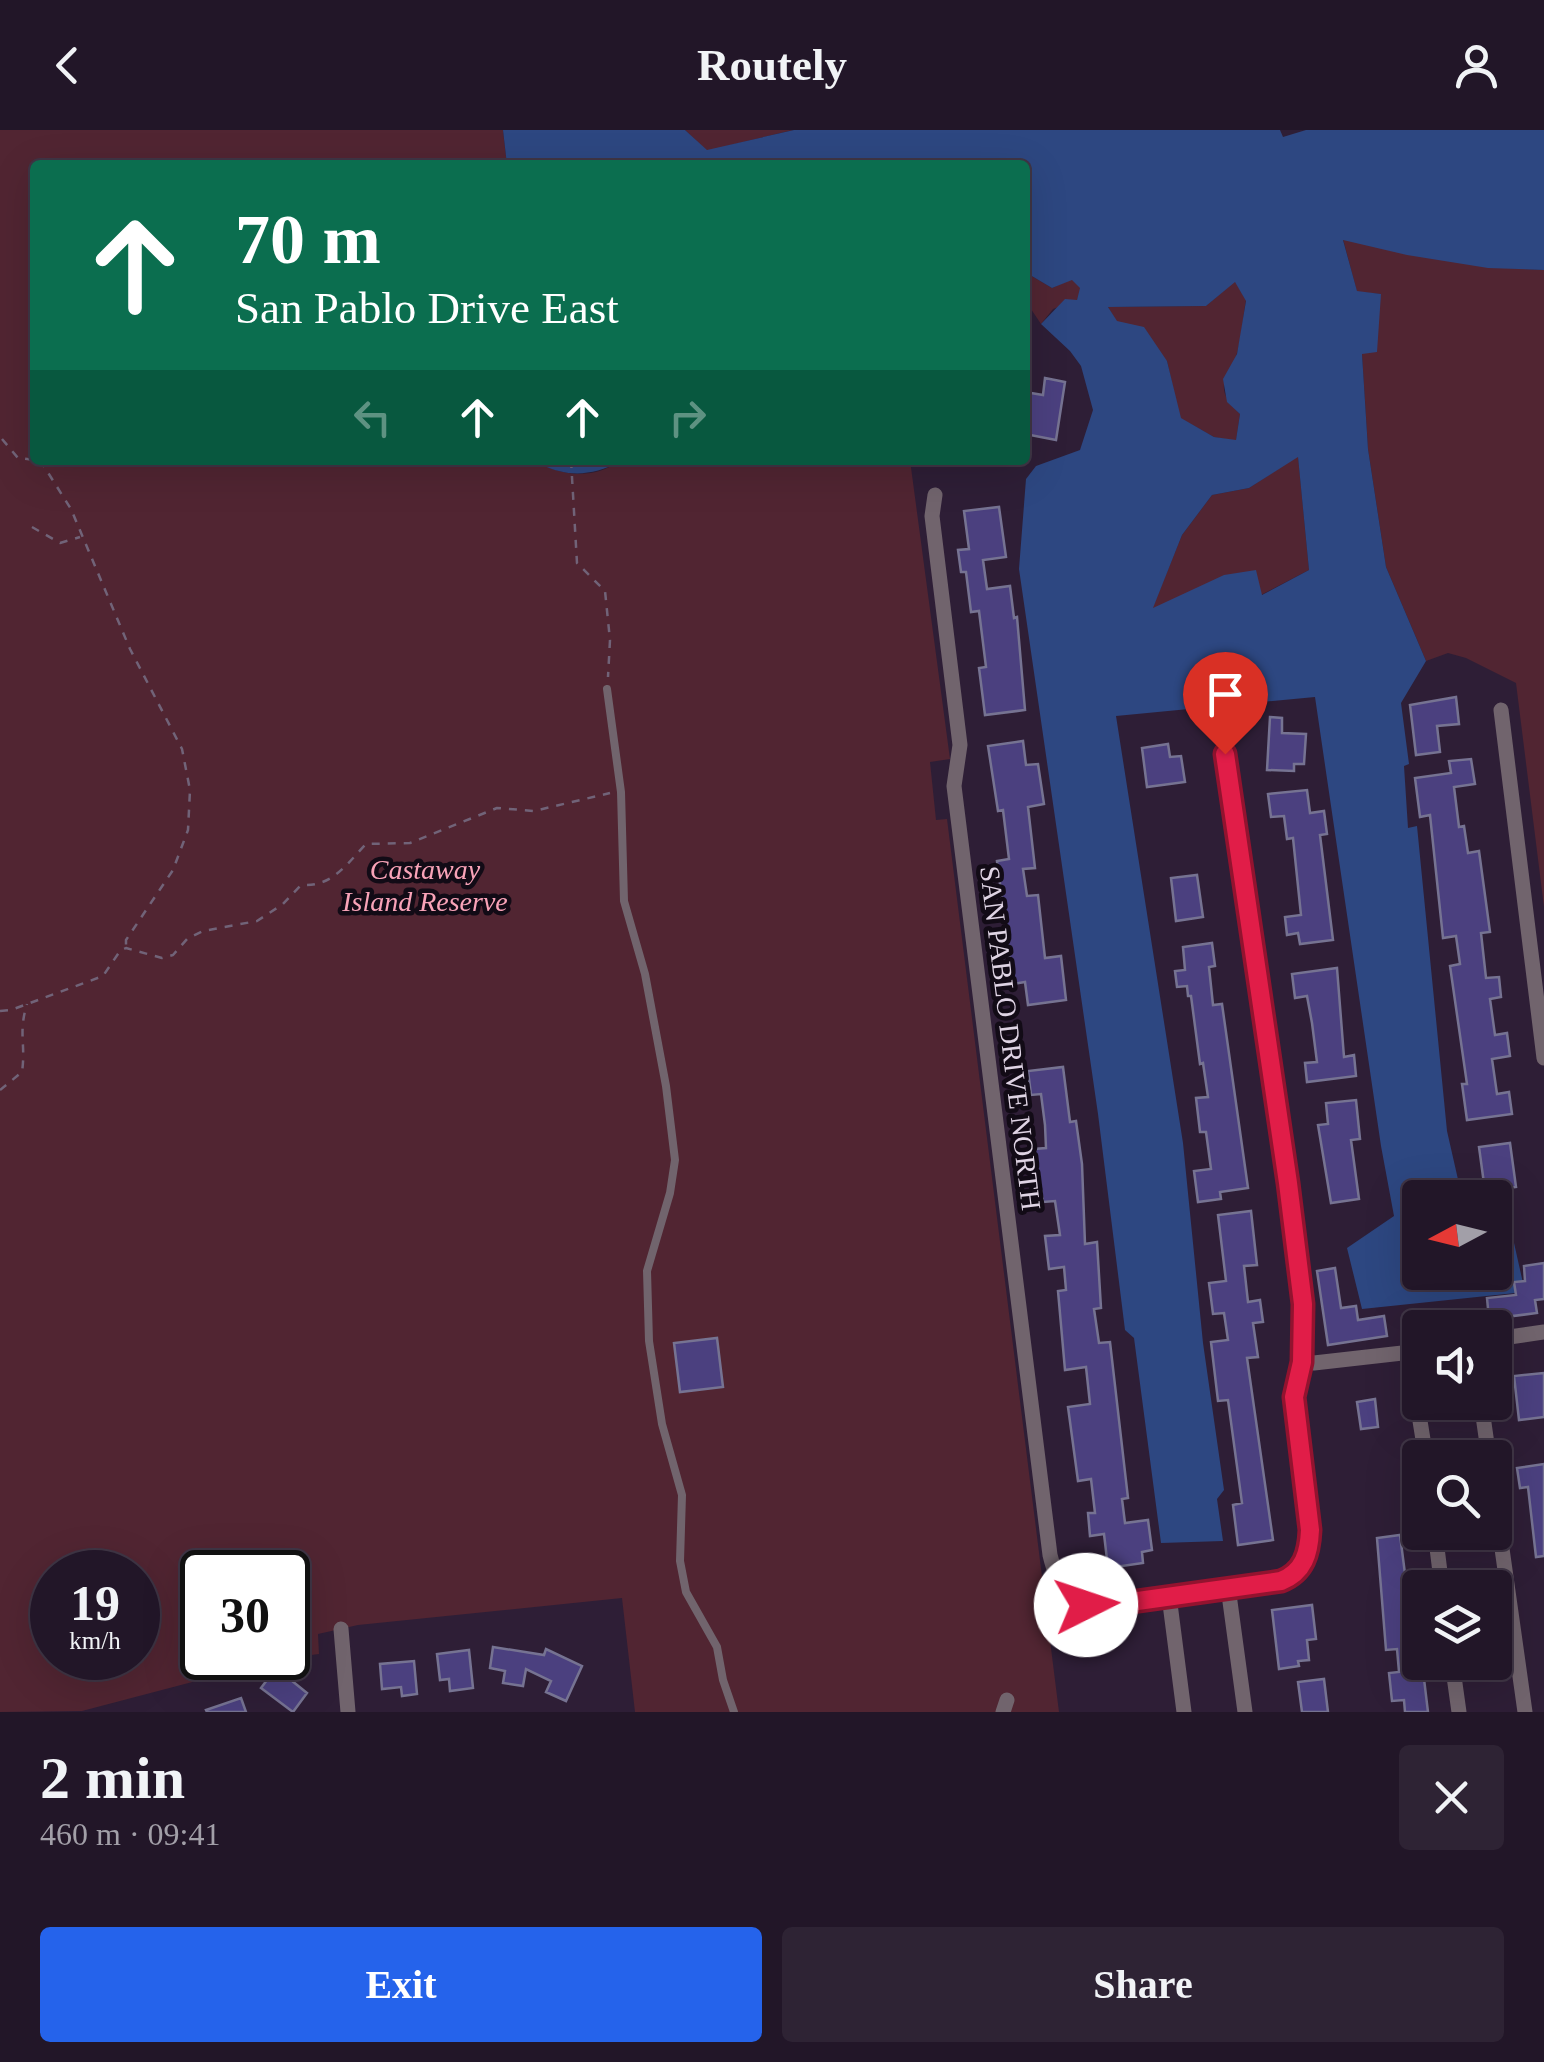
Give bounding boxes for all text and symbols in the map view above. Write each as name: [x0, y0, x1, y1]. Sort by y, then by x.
icon: back: [40, 38, 95, 93]
icon: person: [1449, 38, 1504, 93]
text: Routely: [697, 40, 847, 90]
icon: ahead: [70, 200, 200, 330]
text: 70 m: [235, 201, 381, 278]
text: San Pablo Drive East: [235, 283, 619, 333]
icon: left: [345, 390, 400, 445]
icon: ahead: [450, 390, 505, 445]
icon: ahead: [555, 390, 610, 445]
icon: right: [660, 390, 715, 445]
pin: [1183, 652, 1268, 755]
icon: arrive: [1198, 667, 1253, 722]
park label: Castaway Island Reserve: [341, 854, 508, 917]
street label: SAN PABLO DRIVE NORTH: [974, 864, 1047, 1212]
north arrow: [1402, 1180, 1512, 1290]
map controls: [1402, 1180, 1512, 1680]
button: sound: [1402, 1310, 1512, 1420]
button: search: [1402, 1440, 1512, 1550]
speed limit sign: 30: [180, 1550, 310, 1680]
position arrow: [1034, 1553, 1138, 1657]
button: layers: [1402, 1570, 1512, 1680]
text: 19: [70, 1575, 120, 1631]
text: km/h: [69, 1627, 121, 1654]
text: 2 min: [40, 1745, 185, 1811]
button: close: [1399, 1745, 1504, 1850]
text: 460 m · 09:41: [40, 1816, 220, 1852]
button: Exit: [40, 1927, 762, 2042]
button: Share: [782, 1927, 1504, 2042]

